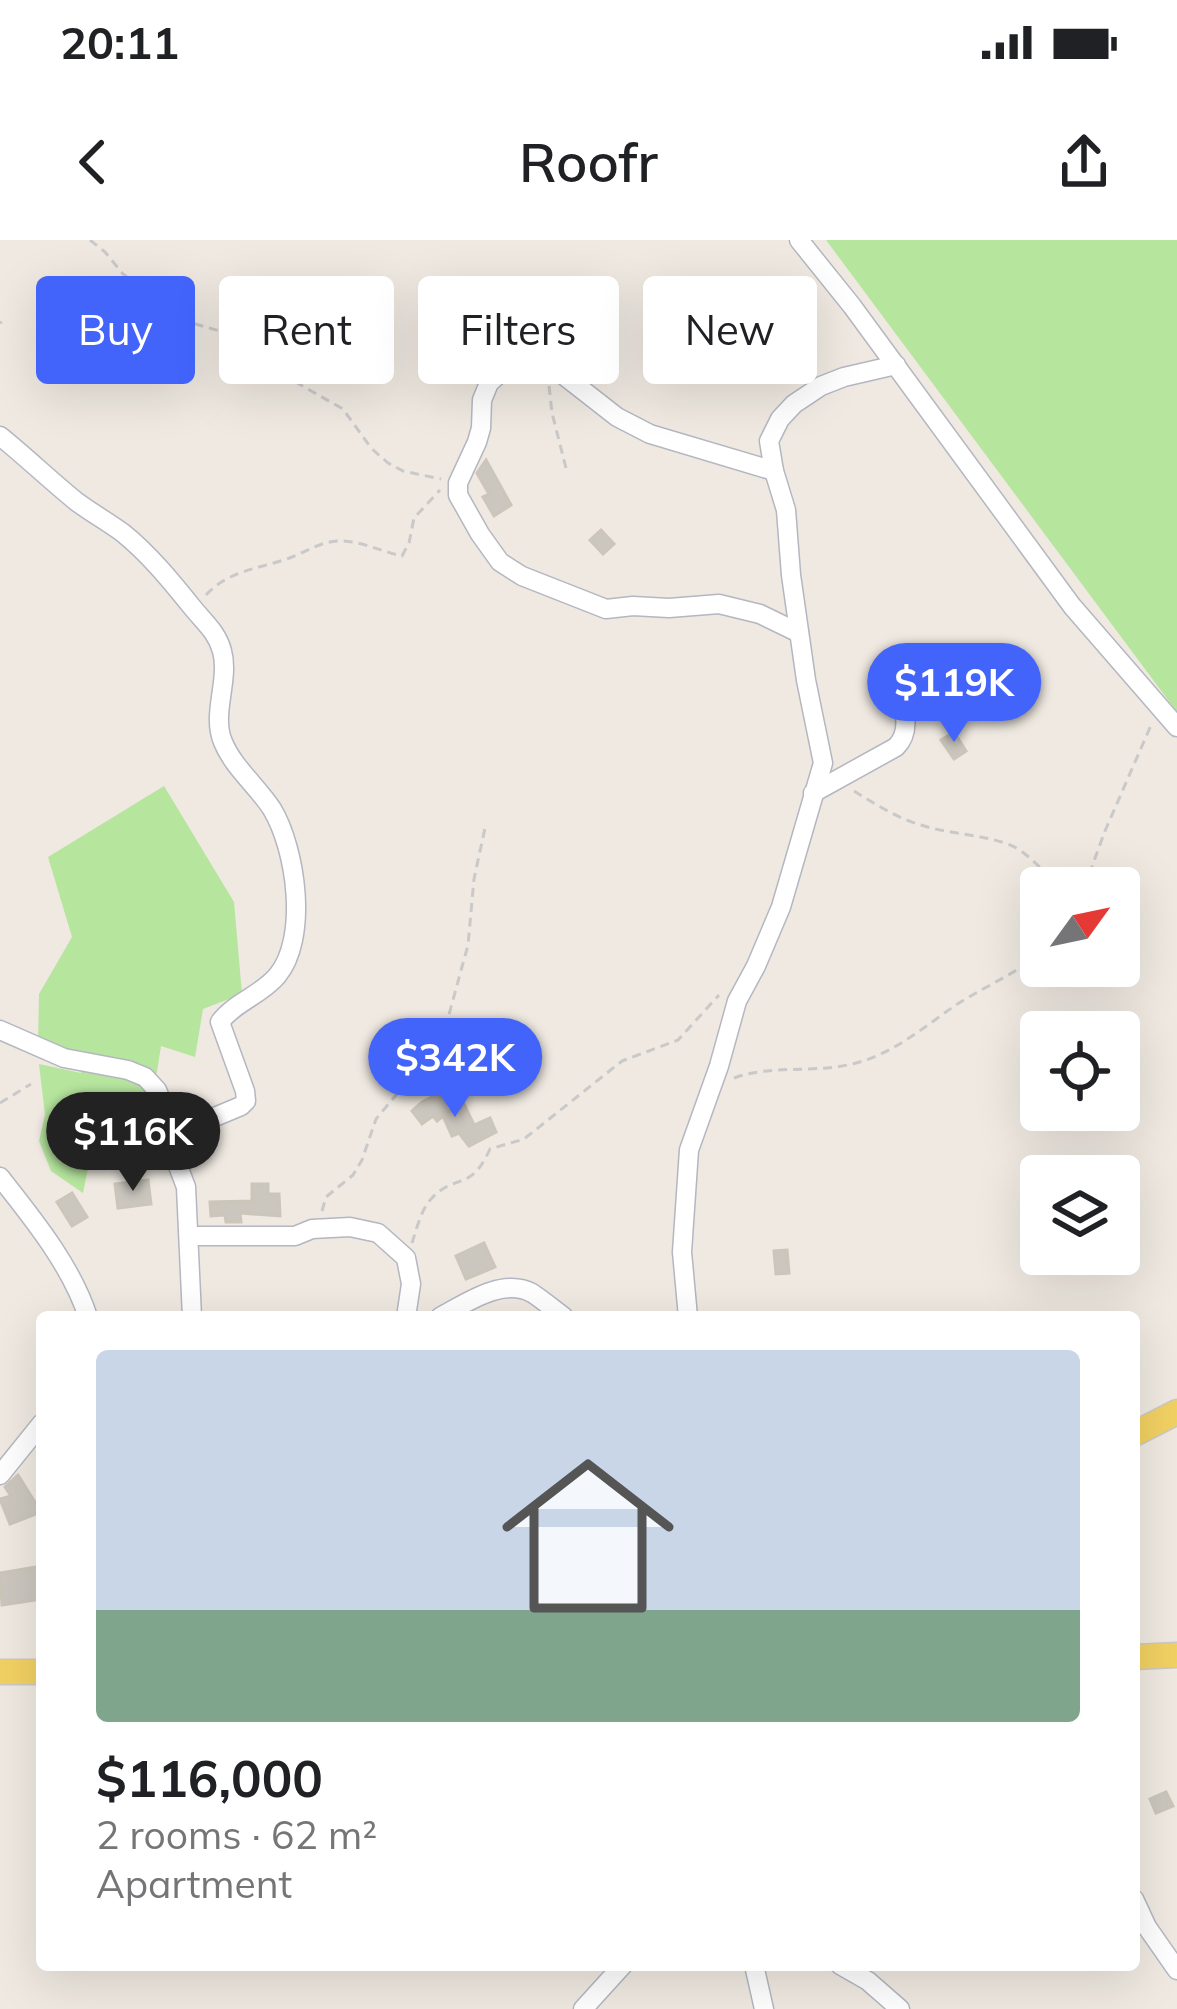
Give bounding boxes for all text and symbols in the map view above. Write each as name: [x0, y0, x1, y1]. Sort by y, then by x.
text: 20:11: [60, 14, 179, 70]
text: Roofr: [519, 128, 658, 196]
icon: back: [60, 129, 126, 195]
icon: share: [1051, 129, 1117, 195]
chip: Buy: [36, 276, 195, 384]
chip: Rent: [219, 276, 394, 384]
chip: Filters: [418, 276, 619, 384]
chip: New: [643, 276, 817, 384]
pin: $119K: [870, 643, 1038, 745]
text: $119K: [894, 657, 1014, 706]
north arrow: [1020, 867, 1140, 987]
map controls: [1020, 867, 1140, 1275]
button: locate: [1020, 1011, 1140, 1131]
pin: $342K: [371, 1018, 539, 1120]
text: $342K: [395, 1032, 515, 1081]
pin: $116K: [49, 1092, 217, 1194]
text: $116K: [73, 1106, 193, 1155]
button: layers: [1020, 1155, 1140, 1275]
icon: home: [480, 1428, 696, 1644]
text: $116,000: [96, 1746, 323, 1810]
text: 2 rooms · 62 m²: [96, 1810, 377, 1859]
text: Apartment: [96, 1859, 292, 1908]

